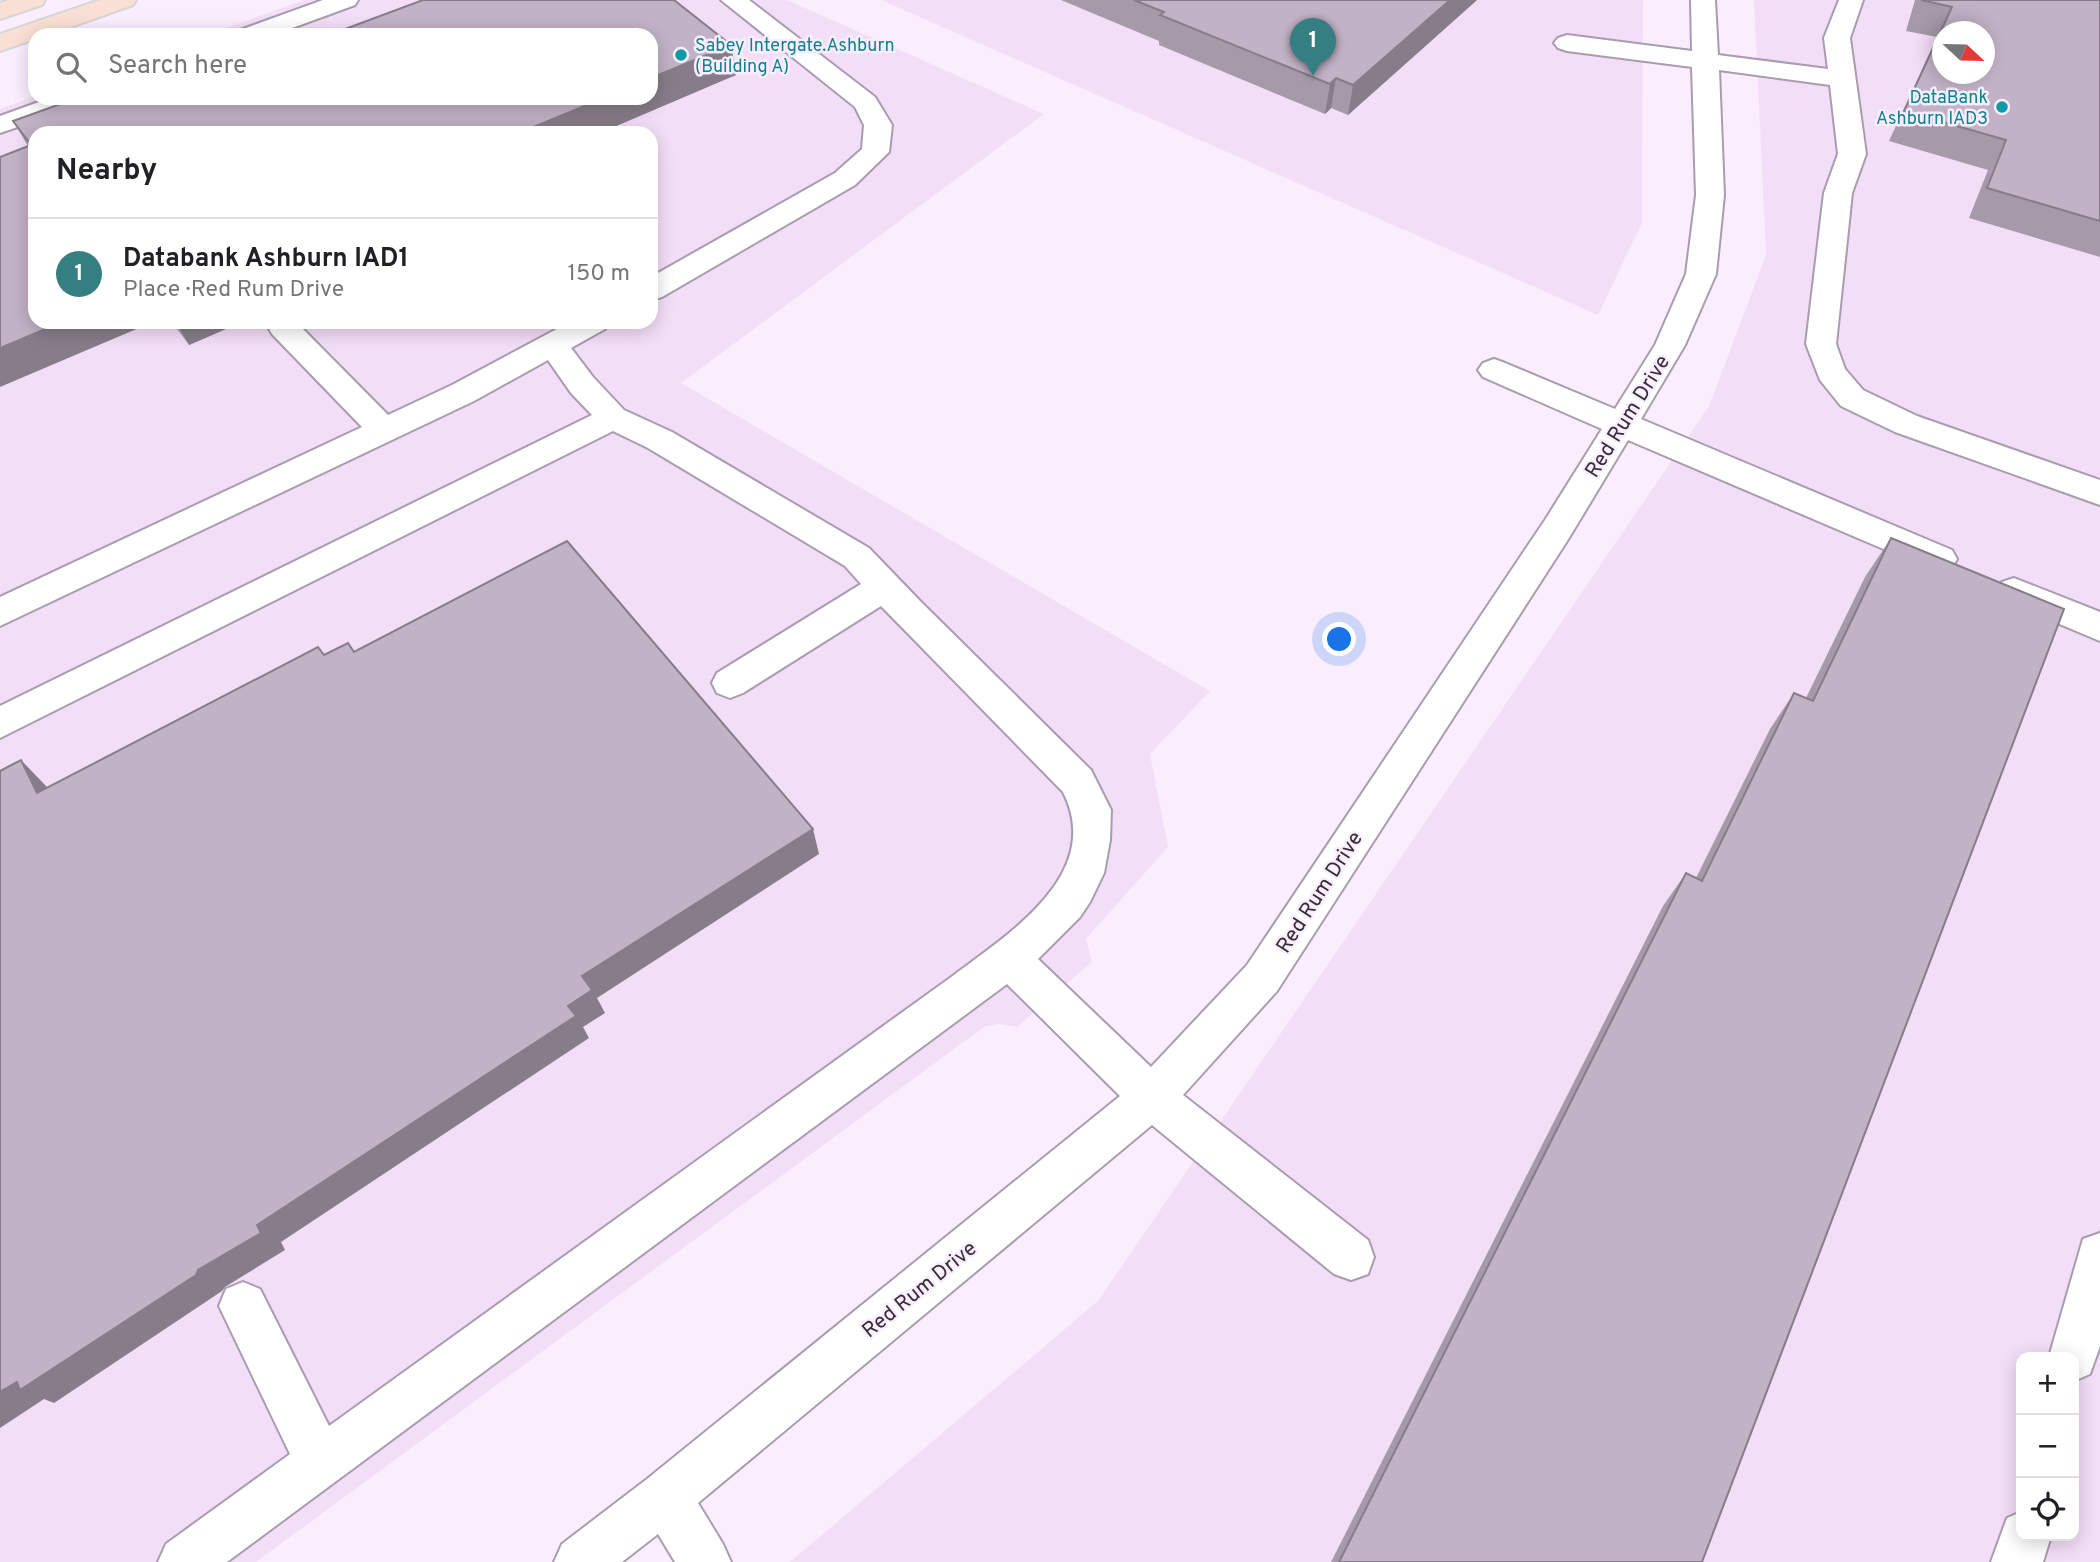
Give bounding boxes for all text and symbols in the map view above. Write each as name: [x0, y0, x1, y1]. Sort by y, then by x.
pin: 1: [1290, 18, 1336, 76]
north arrow: [1932, 21, 1995, 84]
search box: [28, 28, 658, 105]
place label: Sabey Intergate.Ashburn (Building A): [695, 35, 895, 79]
marker: Sabey Intergate.Ashburn (Building A): [673, 47, 689, 63]
icon: search: [52, 48, 90, 86]
text: Search here: [108, 50, 247, 83]
place label: DataBank Ashburn IAD3: [1876, 87, 1988, 131]
marker: DataBank Ashburn IAD3: [1994, 99, 2010, 115]
text: Nearby: [56, 153, 157, 190]
text: Databank Ashburn IAD1: [123, 243, 409, 276]
text: 1: [74, 260, 84, 289]
text: 150 m: [568, 260, 630, 289]
text: Place · Red Rum Drive: [123, 276, 344, 305]
street label: Red Rum Drive: [1580, 350, 1677, 483]
your location: [1322, 622, 1356, 656]
street label: Red Rum Drive: [1271, 827, 1370, 959]
street label: Red Rum Drive: [857, 1236, 983, 1345]
map controls: [2016, 1352, 2079, 1541]
button: +: [2016, 1352, 2079, 1415]
button: −: [2016, 1415, 2079, 1478]
button: locate: [2016, 1478, 2079, 1541]

